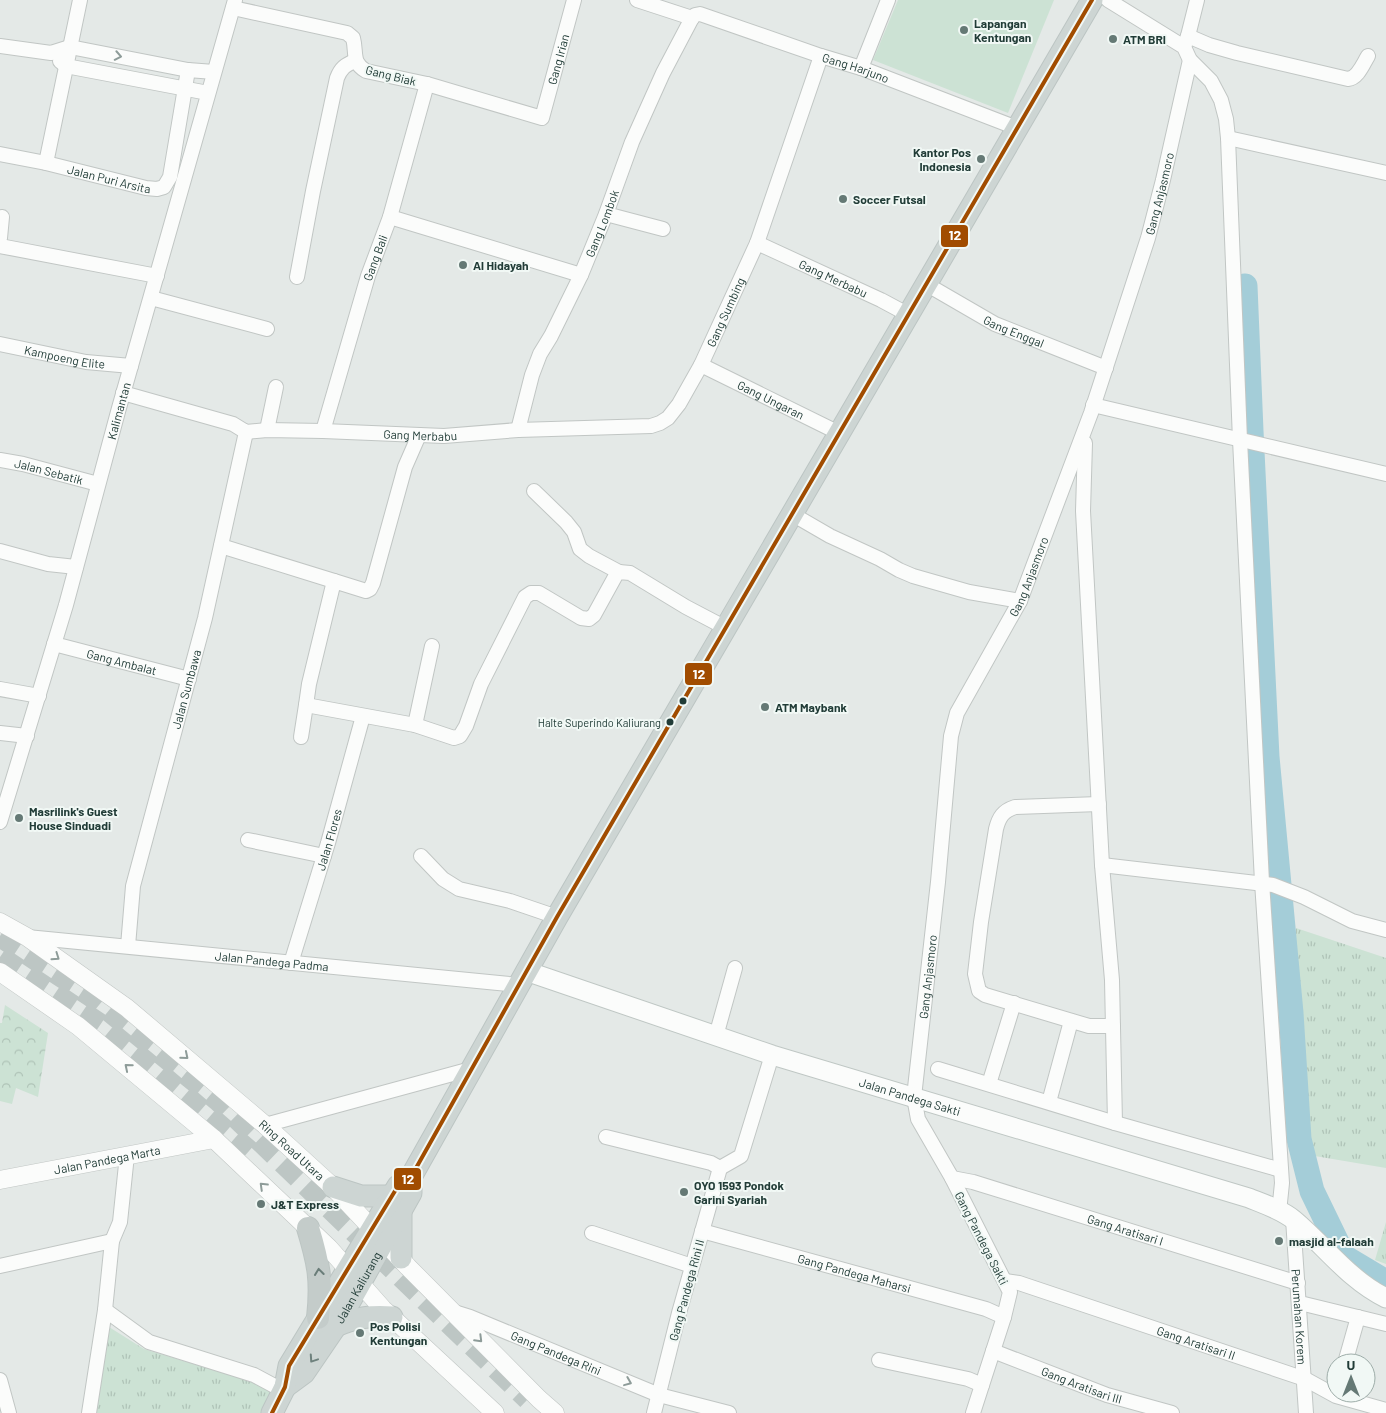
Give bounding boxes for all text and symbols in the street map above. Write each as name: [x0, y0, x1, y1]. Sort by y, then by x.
place label: Lapangan Kentungan: [974, 16, 1031, 44]
marker: Lapangan Kentungan: [958, 24, 970, 36]
street label: Gang Irian: [544, 32, 571, 86]
place label: ATM BRI: [1123, 32, 1166, 46]
marker: ATM BRI: [1107, 33, 1119, 45]
street label: Gang Harjuno: [821, 50, 891, 85]
one-way arrow: [114, 51, 123, 61]
street label: Gang Biak: [364, 62, 418, 88]
place label: Kantor Pos Indonesia: [913, 145, 971, 173]
street label: Gang Anjasmoro: [1142, 151, 1176, 236]
marker: Kantor Pos Indonesia: [975, 153, 987, 165]
street label: Jalan Puri Arsita: [66, 162, 151, 195]
street label: Gang Lombok: [582, 188, 621, 259]
place label: Soccer Futsal: [853, 192, 926, 206]
marker: Soccer Futsal: [837, 193, 849, 205]
line badge: 12: [940, 224, 969, 248]
text: 12: [949, 226, 962, 243]
street label: Gang Bali: [360, 233, 390, 282]
street label: Gang Merbabu: [797, 256, 870, 300]
place label: Al Hidayah: [473, 258, 529, 272]
marker: Al Hidayah: [457, 259, 469, 271]
street label: Gang Sumbing: [703, 275, 747, 349]
street label: Gang Enggal: [981, 312, 1046, 350]
street label: Kampoeng Elite: [23, 342, 106, 371]
street label: Gang Ungaran: [735, 377, 807, 422]
street label: Kalimantan: [104, 380, 133, 441]
street label: Gang Merbabu: [383, 427, 458, 443]
street label: Jalan Sebatik: [13, 456, 85, 487]
street label: Gang Anjasmoro: [1006, 535, 1051, 619]
street label: Gang Ambalat: [85, 646, 158, 677]
street label: Jalan Sumbawa: [169, 648, 203, 730]
line badge: 12: [684, 662, 713, 686]
text: 12: [693, 665, 706, 682]
unlabelled marker: [678, 696, 688, 706]
place label: ATM Maybank: [775, 700, 847, 714]
marker: ATM Maybank: [759, 701, 771, 713]
place label: Halte Superindo Kaliurang: [538, 716, 661, 729]
marker: Halte Superindo Kaliurang: [665, 717, 675, 727]
place label: Masrilink's Guest House Sinduadi: [29, 804, 118, 832]
street label: Jalan Flores: [313, 807, 344, 872]
marker: Masrilink's Guest House Sinduadi: [13, 812, 25, 824]
street label: Gang Anjasmoro: [916, 934, 939, 1020]
street label: Jalan Pandega Padma: [214, 948, 329, 973]
one-way arrow: [50, 952, 59, 960]
one-way arrow: [179, 1051, 188, 1060]
one-way arrow: [125, 1065, 134, 1073]
street label: Jalan Pandega Sakti: [858, 1075, 962, 1118]
street label: Ring Road Utara: [257, 1116, 328, 1183]
street label: Jalan Pandega Marta: [53, 1142, 162, 1177]
line badge: 12: [393, 1167, 422, 1191]
text: 12: [402, 1170, 415, 1187]
place label: OYO 1593 Pondok Garini Syariah: [694, 1178, 784, 1206]
one-way arrow: [260, 1183, 269, 1192]
marker: OYO 1593 Pondok Garini Syariah: [678, 1186, 690, 1198]
street label: Gang Pandega Sakti: [952, 1189, 1012, 1287]
place label: J&T Express: [271, 1197, 339, 1211]
marker: J&T Express: [255, 1198, 267, 1210]
street label: Gang Aratisari I: [1086, 1211, 1165, 1248]
place label: masjid al-falaah: [1289, 1234, 1374, 1248]
marker: masjid al-falaah: [1273, 1235, 1285, 1247]
street label: Gang Pandega Rini II: [666, 1238, 706, 1342]
street label: Jalan Kaliurang: [332, 1249, 384, 1325]
street label: Gang Pandega Maharsi: [796, 1251, 913, 1295]
one-way arrow: [314, 1268, 325, 1276]
street label: Perumahan Korem: [1289, 1268, 1310, 1365]
place label: Pos Polisi Kentungan: [370, 1319, 427, 1347]
street label: Gang Aratisari II: [1155, 1323, 1237, 1362]
marker: Pos Polisi Kentungan: [354, 1327, 366, 1339]
street label: Gang Pandega Rini: [509, 1328, 603, 1377]
one-way arrow: [474, 1333, 483, 1342]
one-way arrow: [310, 1353, 319, 1363]
north arrow: [1326, 1353, 1376, 1403]
text: U: [1347, 1356, 1356, 1373]
street label: Gang Aratisari III: [1039, 1363, 1124, 1406]
one-way arrow: [623, 1376, 632, 1386]

